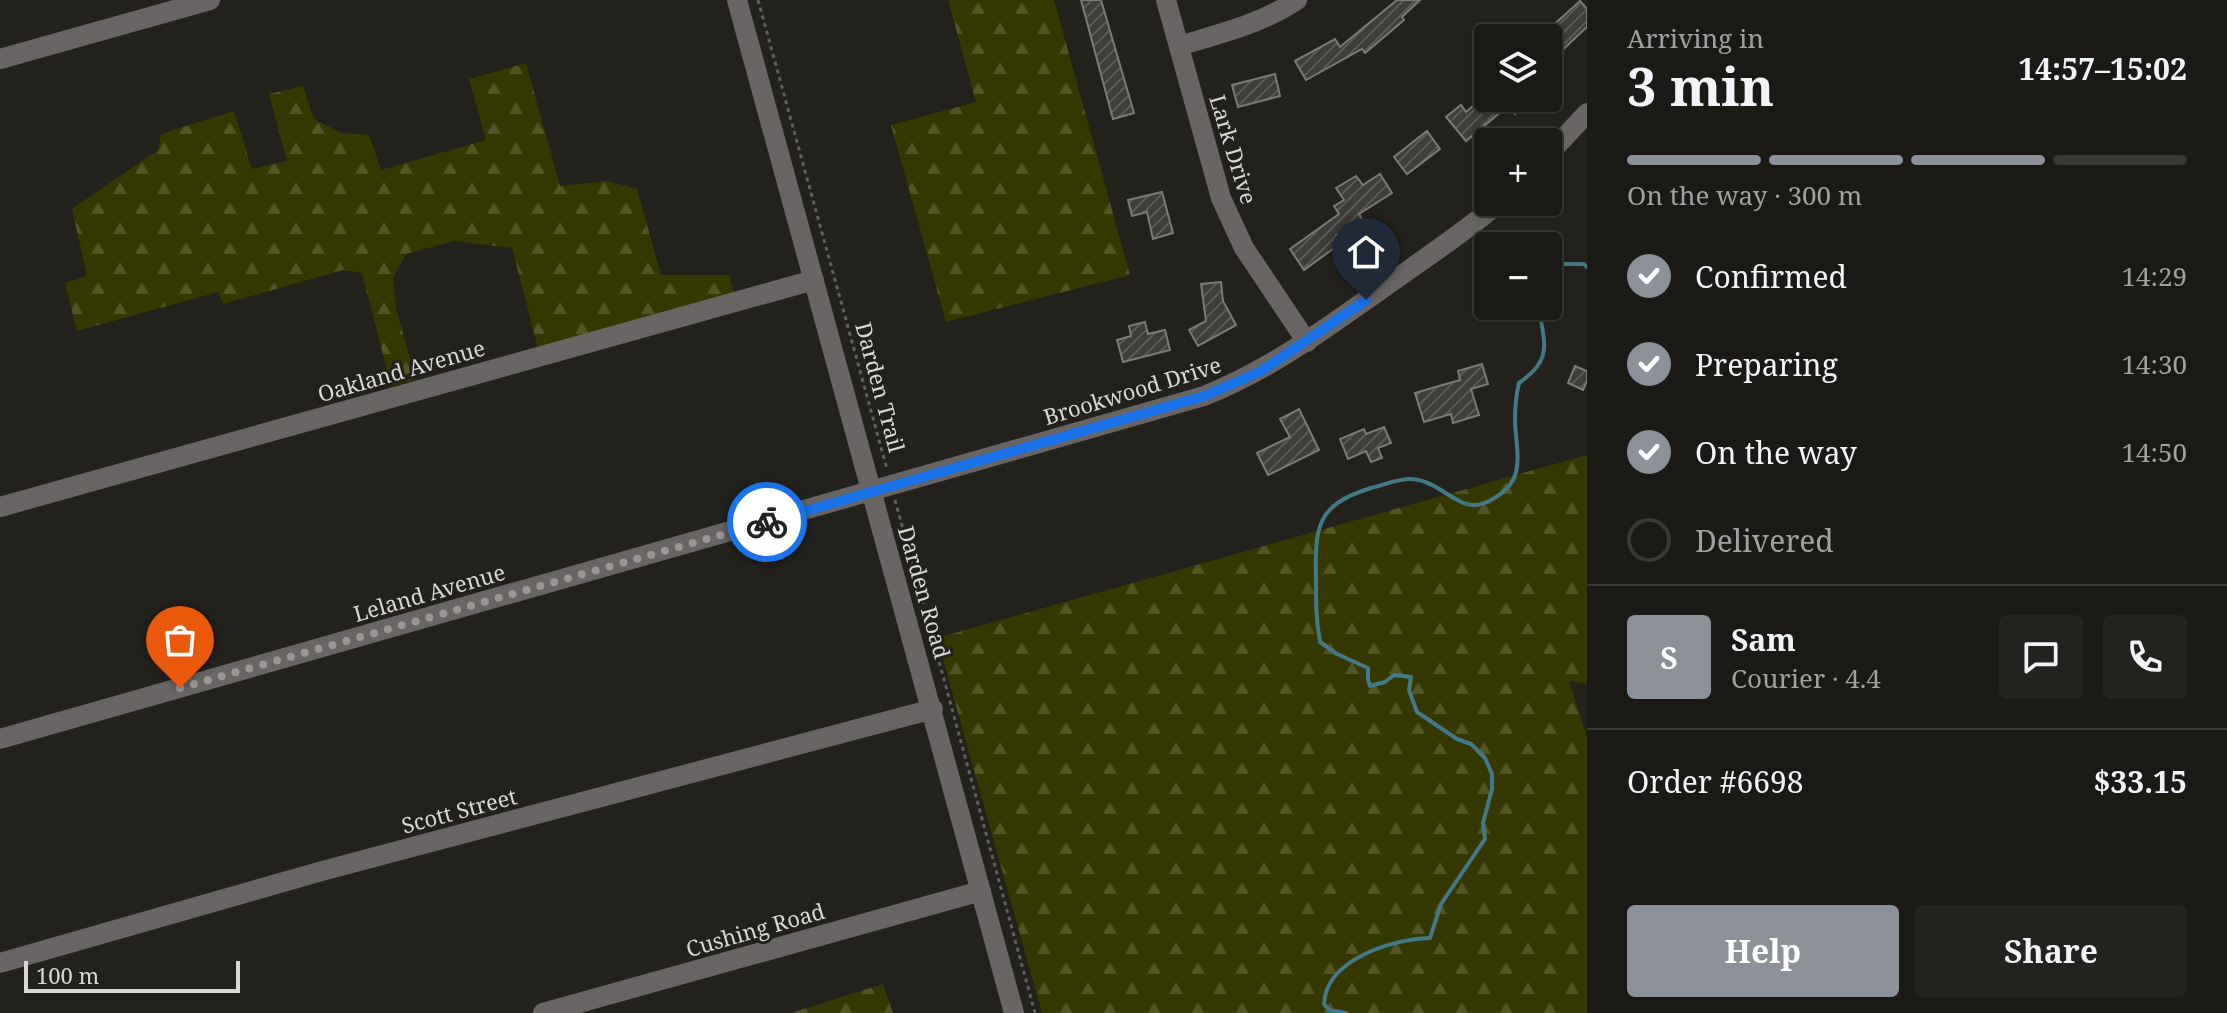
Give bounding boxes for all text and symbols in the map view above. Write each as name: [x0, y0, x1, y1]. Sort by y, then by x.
text: Arriving in: [1627, 20, 1764, 56]
map controls: [1474, 24, 1562, 320]
button: layers: [1474, 24, 1562, 112]
text: 14:57–15:02: [2018, 48, 2187, 89]
text: 3 min: [1627, 50, 1774, 121]
street label: Lark Drive: [1203, 91, 1265, 207]
button: +: [1474, 128, 1562, 216]
text: On the way · 300 m: [1627, 177, 1862, 213]
pin: [1332, 218, 1400, 300]
icon: home: [1344, 230, 1388, 274]
button: −: [1474, 232, 1562, 320]
icon: check: [1627, 254, 1671, 298]
text: Confirmed: [1695, 256, 1847, 297]
text: 14:29: [2121, 258, 2187, 294]
street label: Darden Trail: [849, 319, 913, 456]
street label: Oakland Avenue: [314, 332, 488, 408]
icon: check: [1627, 342, 1671, 386]
text: Preparing: [1695, 344, 1838, 385]
text: 14:30: [2121, 346, 2187, 382]
street label: Brookwood Drive: [1039, 349, 1225, 431]
icon: check: [1627, 430, 1671, 474]
text: On the way: [1695, 432, 1857, 473]
text: 14:50: [2121, 434, 2187, 470]
courier: [727, 482, 807, 562]
icon: bike: [745, 500, 789, 544]
text: Delivered: [1695, 520, 1834, 561]
street label: Darden Road: [892, 522, 958, 662]
street label: Leland Avenue: [350, 556, 508, 628]
pin: [146, 606, 214, 688]
button: chat: [1999, 615, 2083, 699]
button: phone: [2103, 615, 2187, 699]
icon: bag: [158, 618, 202, 662]
text: Sam: [1731, 619, 1796, 660]
text: S: [1660, 637, 1678, 678]
text: Courier · 4.4: [1731, 660, 1881, 696]
text: Order #6698: [1627, 761, 1804, 802]
text: $33.15: [2093, 761, 2187, 802]
street label: Scott Street: [398, 780, 520, 840]
street label: Cushing Road: [682, 895, 828, 963]
button: Help: [1627, 905, 1899, 997]
button: Share: [1915, 905, 2187, 997]
scale bar: [24, 957, 240, 993]
text: 100 m: [36, 960, 99, 990]

